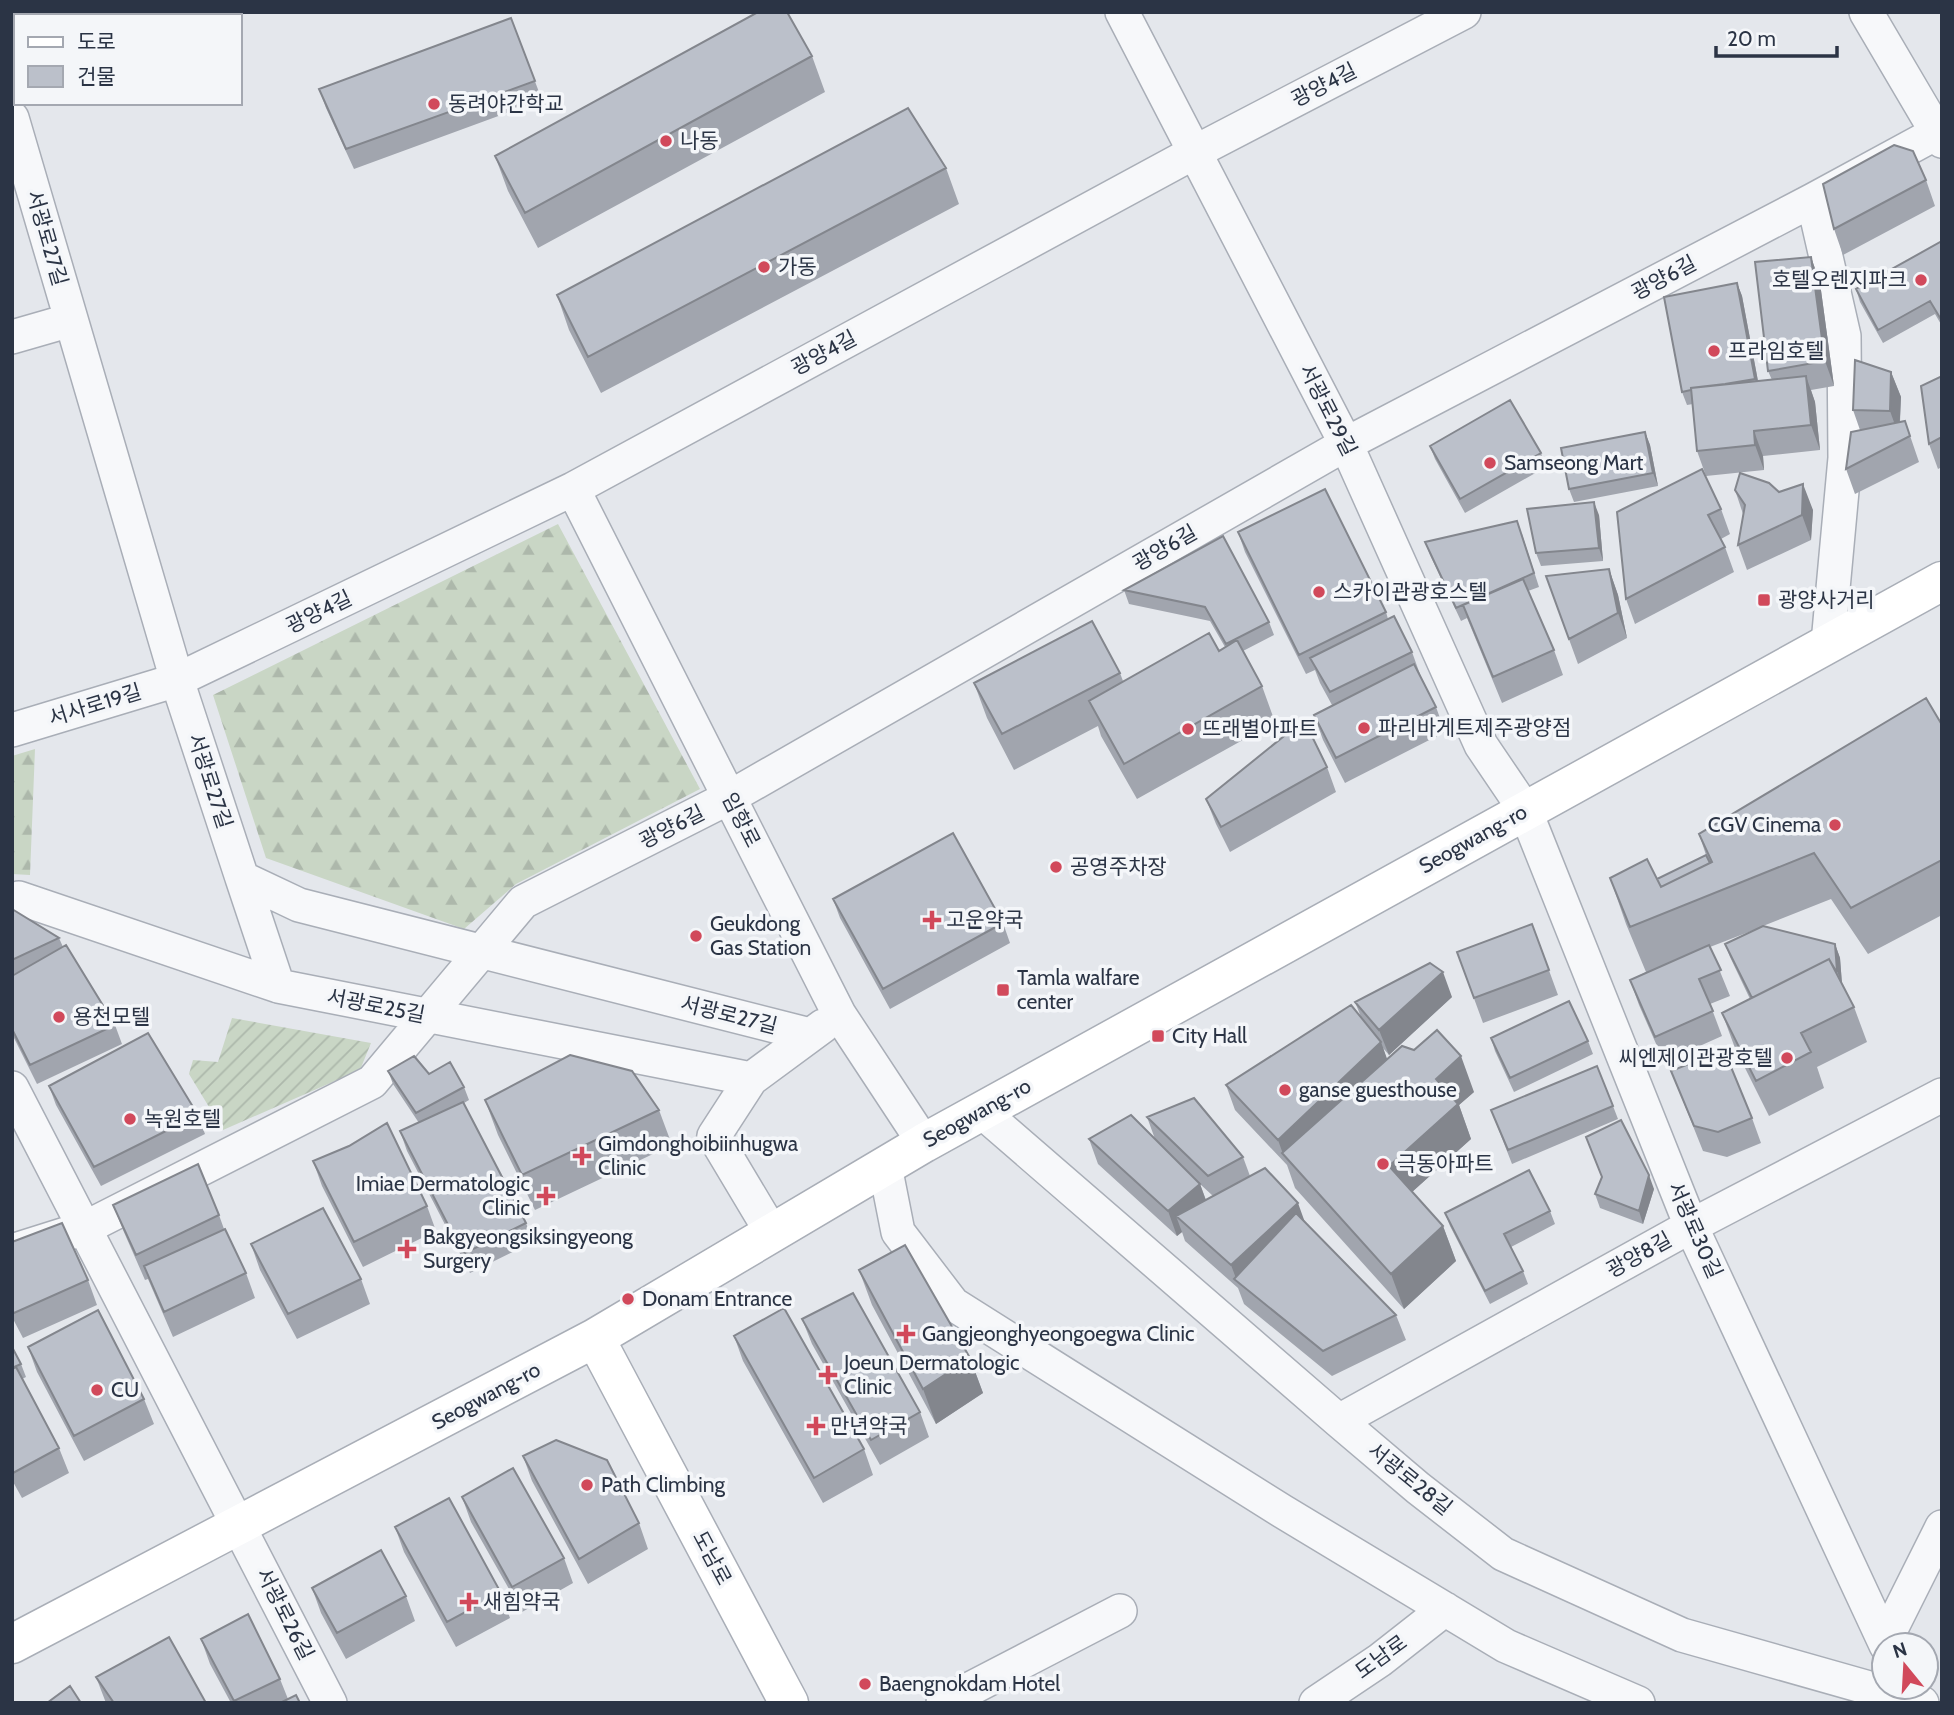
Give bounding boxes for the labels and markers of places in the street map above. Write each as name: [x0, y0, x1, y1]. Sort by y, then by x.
place label: 동려야간학교: [448, 91, 564, 116]
marker: 동려야간학교: [426, 96, 442, 112]
place label: 나동: [680, 128, 719, 153]
marker: 나동: [658, 133, 674, 149]
place label: 가동: [778, 254, 817, 279]
marker: 가동: [756, 259, 772, 275]
place label: 호텔오렌지파크: [1772, 267, 1907, 292]
marker: 호텔오렌지파크: [1913, 272, 1929, 288]
place label: 프라임호텔: [1728, 338, 1825, 363]
marker: 프라임호텔: [1706, 343, 1722, 359]
place label: Samseong Mart: [1504, 450, 1643, 475]
marker: Samseong Mart: [1482, 455, 1498, 471]
place label: 스카이관광호스텔: [1333, 579, 1488, 604]
marker: 스카이관광호스텔: [1311, 584, 1327, 600]
place label: 광양사거리: [1778, 587, 1875, 612]
marker: 광양사거리: [1756, 592, 1772, 608]
place label: 파리바게트제주광양점: [1378, 715, 1571, 740]
place label: 뜨래별아파트: [1202, 716, 1318, 741]
marker: 파리바게트제주광양점: [1356, 720, 1372, 736]
marker: 뜨래별아파트: [1180, 721, 1196, 737]
place label: CGV Cinema: [1708, 812, 1821, 837]
marker: CGV Cinema: [1827, 817, 1843, 833]
place label: 공영주차장: [1070, 854, 1167, 879]
marker: 공영주차장: [1048, 859, 1064, 875]
place label: 고운약국: [946, 907, 1023, 932]
place label: Geukdong Gas Station: [710, 911, 811, 960]
marker: 고운약국: [924, 912, 940, 928]
marker: Geukdong Gas Station: [688, 928, 704, 944]
place label: Tamla walfare center: [1017, 965, 1140, 1014]
marker: Tamla walfare center: [995, 982, 1011, 998]
place label: 용천모텔: [73, 1004, 150, 1029]
marker: 용천모텔: [51, 1009, 67, 1025]
place label: City Hall: [1172, 1023, 1247, 1048]
marker: City Hall: [1150, 1028, 1166, 1044]
place label: 씨엔제이관광호텔: [1618, 1045, 1773, 1070]
marker: 씨엔제이관광호텔: [1779, 1050, 1795, 1066]
place label: ganse guesthouse: [1299, 1077, 1457, 1102]
marker: ganse guesthouse: [1277, 1082, 1293, 1098]
place label: 녹원호텔: [144, 1106, 221, 1131]
marker: 녹원호텔: [122, 1111, 138, 1127]
place label: Gimdonghoibiinhugwa Clinic: [598, 1131, 798, 1180]
marker: Gimdonghoibiinhugwa Clinic: [572, 1146, 592, 1166]
place label: 극동아파트: [1397, 1151, 1494, 1176]
marker: 극동아파트: [1375, 1156, 1391, 1172]
place label: Imiae Dermatologic Clinic: [356, 1171, 530, 1220]
marker: Imiae Dermatologic Clinic: [536, 1186, 556, 1206]
place label: Bakgyeongsiksingyeong Surgery: [423, 1224, 633, 1273]
marker: Bakgyeongsiksingyeong Surgery: [397, 1239, 417, 1259]
place label: Donam Entrance: [642, 1286, 792, 1311]
marker: Donam Entrance: [620, 1291, 636, 1307]
place label: Gangjeonghyeongoegwa Clinic: [922, 1321, 1195, 1347]
marker: Gangjeonghyeongoegwa Clinic: [896, 1324, 916, 1344]
place label: Joeun Dermatologic Clinic: [843, 1350, 1019, 1399]
marker: Joeun Dermatologic Clinic: [818, 1365, 838, 1385]
place label: CU: [111, 1377, 139, 1402]
marker: CU: [89, 1382, 105, 1398]
place label: 만년약국: [830, 1413, 907, 1438]
marker: 만년약국: [808, 1418, 824, 1434]
place label: Path Climbing: [601, 1472, 725, 1497]
marker: Path Climbing: [579, 1477, 595, 1493]
place label: 새힘약국: [483, 1589, 560, 1614]
marker: 새힘약국: [461, 1594, 477, 1610]
place label: Baengnokdam Hotel: [879, 1671, 1060, 1696]
marker: Baengnokdam Hotel: [857, 1676, 873, 1692]

